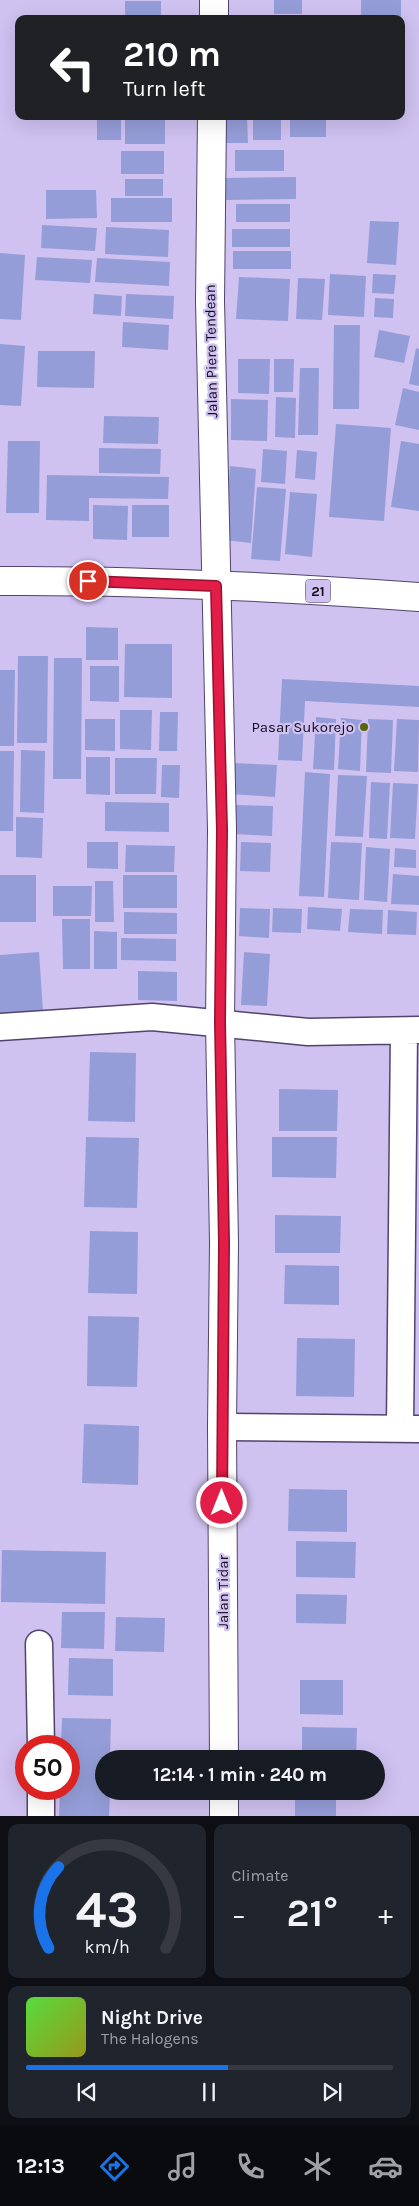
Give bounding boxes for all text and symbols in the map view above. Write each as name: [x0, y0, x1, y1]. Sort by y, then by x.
text: 210 m: [123, 34, 221, 75]
icon: left: [40, 35, 105, 100]
text: Turn left: [123, 76, 206, 102]
street label: Jalan Piere Tendean: [201, 284, 221, 418]
pin: [67, 560, 109, 602]
icon: arrive: [74, 567, 102, 595]
road number: 21: [306, 580, 330, 602]
place label: Pasar Sukorejo: [251, 718, 354, 736]
marker: Pasar Sukorejo: [358, 721, 370, 733]
position arrow: [195, 1476, 247, 1528]
street label: Jalan Tidar: [214, 1554, 232, 1629]
speed limit sign: 50: [15, 1735, 80, 1800]
text: 12:14 · 1 min · 240 m: [153, 1764, 327, 1786]
text: Climate: [232, 1866, 289, 1885]
text: 43: [75, 1879, 138, 1940]
text: 21°: [287, 1891, 338, 1936]
text: −: [232, 1898, 246, 1931]
text: +: [378, 1898, 393, 1931]
text: km/h: [84, 1937, 129, 1958]
text: Night Drive: [101, 2007, 203, 2029]
text: The Halogens: [101, 2029, 199, 2048]
icon: previous: [73, 2078, 101, 2106]
icon: pause: [195, 2078, 223, 2106]
icon: next: [318, 2078, 346, 2106]
icon: directions: [97, 2149, 132, 2184]
icon: music: [165, 2149, 200, 2184]
icon: phone: [233, 2149, 268, 2184]
icon: climate: [300, 2149, 335, 2184]
icon: car: [368, 2149, 403, 2184]
text: 12:13: [16, 2153, 65, 2179]

